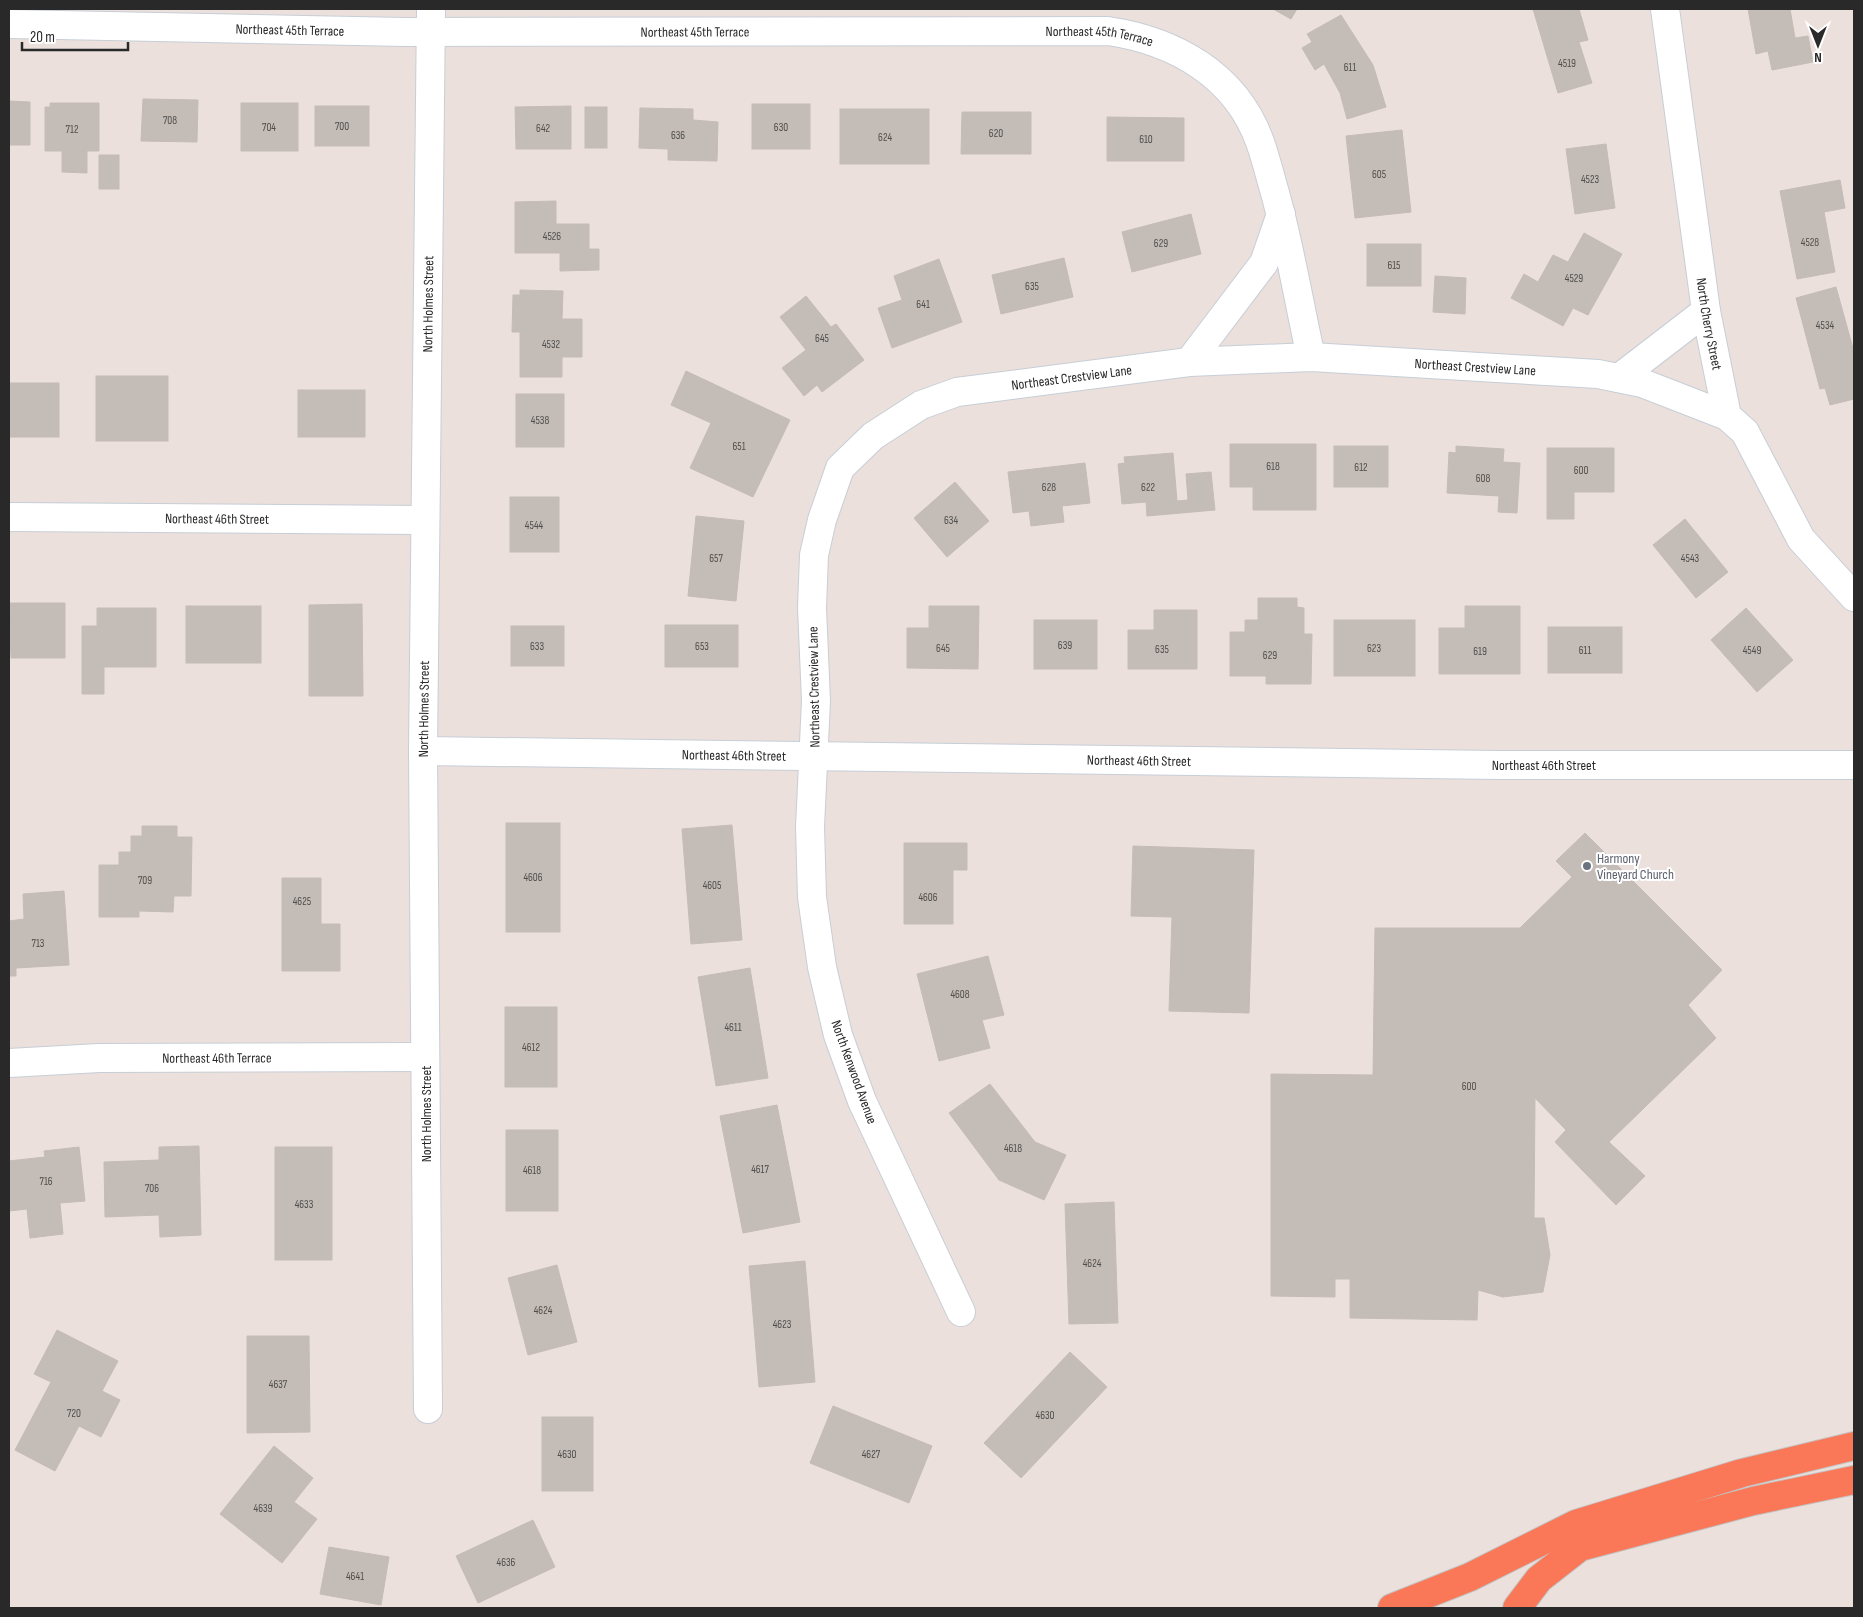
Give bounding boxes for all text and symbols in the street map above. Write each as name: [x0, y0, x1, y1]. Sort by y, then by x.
scale bar: [22, 20, 129, 52]
street label: Northeast 45th Terrace: [235, 20, 345, 39]
north arrow: [1793, 20, 1843, 70]
street label: Northeast 45th Terrace: [1045, 22, 1156, 50]
street label: Northeast 45th Terrace: [640, 23, 749, 40]
text: 20 m: [30, 28, 55, 47]
text: N: [1814, 49, 1822, 66]
house number: 4519: [1558, 57, 1576, 70]
house number: 611: [1344, 61, 1356, 74]
house number: 708: [163, 114, 177, 127]
house number: 700: [335, 120, 349, 133]
house number: 704: [262, 121, 276, 134]
house number: 630: [774, 121, 788, 134]
house number: 642: [536, 122, 551, 135]
house number: 712: [66, 123, 79, 136]
house number: 620: [989, 127, 1003, 140]
house number: 636: [671, 129, 685, 142]
house number: 624: [878, 131, 892, 144]
house number: 610: [1139, 133, 1153, 146]
house number: 605: [1372, 168, 1386, 181]
house number: 4523: [1581, 173, 1599, 186]
house number: 4526: [543, 230, 561, 243]
house number: 4528: [1801, 236, 1819, 249]
house number: 629: [1154, 237, 1168, 250]
street label: North Holmes Street: [419, 256, 437, 352]
house number: 615: [1387, 259, 1401, 272]
house number: 4529: [1565, 272, 1583, 285]
street label: North Cherry Street: [1693, 277, 1726, 371]
house number: 635: [1025, 280, 1039, 293]
house number: 641: [916, 298, 930, 311]
house number: 4534: [1816, 319, 1835, 332]
house number: 645: [815, 332, 829, 345]
house number: 4532: [542, 338, 561, 351]
street label: Northeast Crestview Lane: [1414, 355, 1536, 379]
street label: Northeast Crestview Lane: [1010, 361, 1133, 393]
house number: 4538: [531, 414, 549, 427]
house number: 651: [732, 440, 746, 453]
house number: 618: [1266, 460, 1280, 473]
house number: 612: [1354, 461, 1368, 474]
house number: 600: [1574, 464, 1588, 477]
house number: 608: [1476, 472, 1490, 485]
house number: 628: [1042, 481, 1056, 494]
house number: 622: [1141, 481, 1155, 494]
street label: Northeast 46th Street: [165, 510, 269, 527]
house number: 634: [944, 514, 958, 527]
house number: 4544: [525, 519, 544, 532]
house number: 657: [709, 552, 723, 565]
house number: 4543: [1681, 552, 1700, 565]
street label: Northeast Crestview Lane: [804, 626, 824, 748]
house number: 639: [1058, 639, 1072, 652]
house number: 633: [530, 640, 544, 653]
house number: 653: [695, 640, 709, 653]
house number: 645: [936, 642, 950, 655]
house number: 623: [1367, 642, 1381, 655]
house number: 635: [1155, 643, 1169, 656]
house number: 611: [1579, 644, 1591, 657]
house number: 4549: [1743, 644, 1761, 657]
house number: 619: [1473, 645, 1487, 658]
house number: 629: [1263, 649, 1277, 662]
street label: North Holmes Street: [414, 661, 432, 757]
street label: Northeast 46th Street: [682, 746, 786, 764]
street label: Northeast 46th Street: [1087, 751, 1191, 769]
street label: Northeast 46th Street: [1492, 756, 1596, 774]
place label: Harmony Vineyard Church: [1597, 850, 1674, 883]
marker: Harmony Vineyard Church: [1581, 860, 1593, 872]
house number: 4606: [523, 871, 543, 884]
house number: 709: [138, 874, 152, 887]
house number: 4605: [703, 879, 721, 892]
house number: 4606: [918, 891, 938, 904]
house number: 4625: [293, 895, 311, 908]
house number: 713: [32, 937, 45, 950]
house number: 4608: [950, 988, 970, 1001]
street label: North Kenwood Avenue: [827, 1018, 881, 1126]
house number: 4611: [724, 1021, 742, 1034]
house number: 4612: [522, 1041, 540, 1054]
street label: Northeast 46th Terrace: [162, 1049, 272, 1066]
street label: North Holmes Street: [418, 1066, 435, 1162]
house number: 600: [1462, 1080, 1476, 1093]
house number: 4618: [1004, 1142, 1022, 1155]
house number: 4617: [751, 1163, 769, 1176]
house number: 4618: [523, 1164, 541, 1177]
house number: 716: [39, 1175, 53, 1188]
house number: 706: [145, 1182, 159, 1195]
house number: 4633: [295, 1198, 314, 1211]
house number: 4624: [1083, 1257, 1102, 1270]
house number: 4624: [534, 1304, 553, 1317]
house number: 4623: [773, 1318, 792, 1331]
house number: 4637: [269, 1378, 288, 1391]
house number: 720: [67, 1407, 81, 1420]
house number: 4630: [1036, 1409, 1055, 1422]
house number: 4630: [558, 1448, 577, 1461]
house number: 4627: [862, 1448, 881, 1461]
house number: 4639: [254, 1502, 273, 1515]
house number: 4636: [497, 1556, 516, 1569]
house number: 4641: [346, 1570, 364, 1583]

